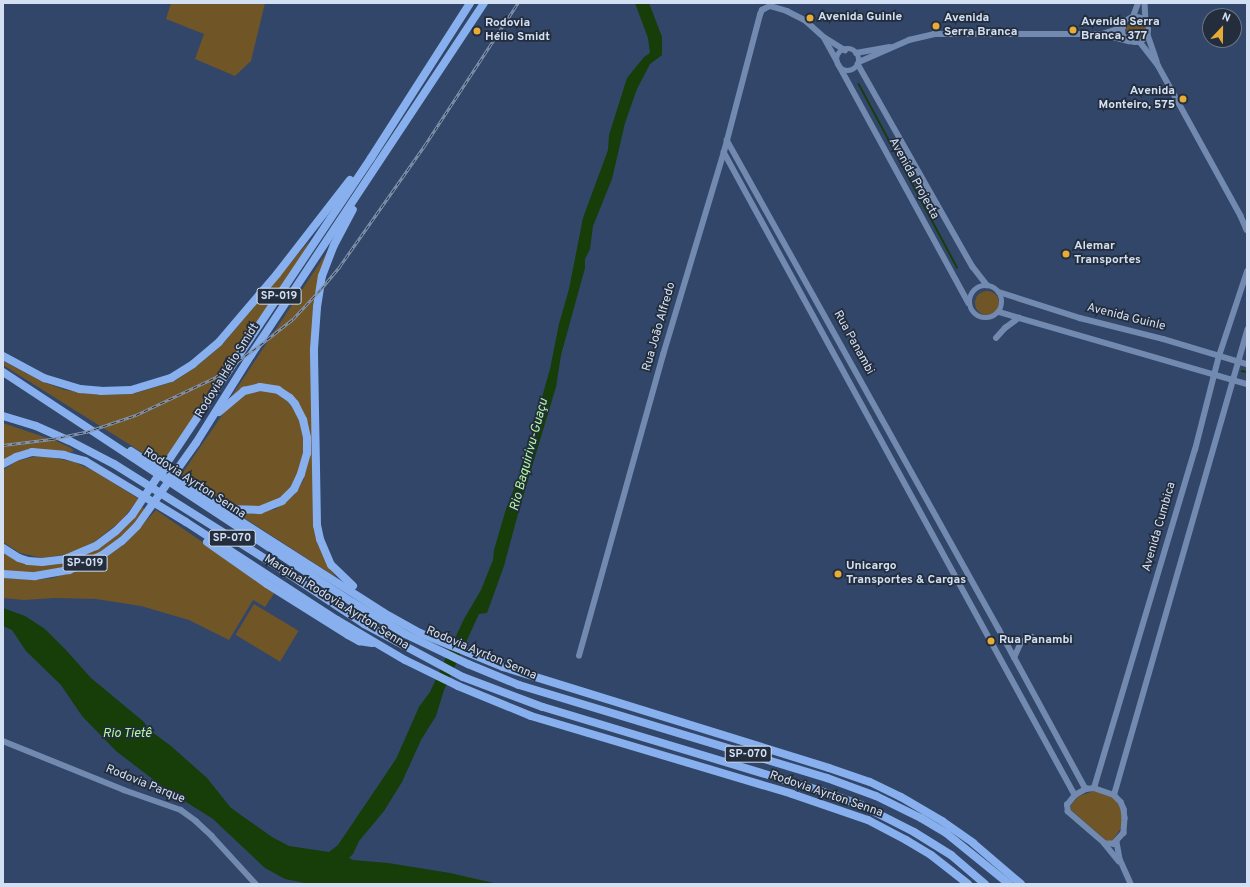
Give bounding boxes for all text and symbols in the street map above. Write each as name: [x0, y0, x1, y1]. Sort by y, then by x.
north arrow: [1202, 8, 1242, 48]
text: N: [1220, 10, 1232, 26]
place label: Avenida Guinle: [818, 11, 902, 25]
place label: Avenida Serra Branca: [944, 12, 1017, 40]
marker: Avenida Guinle: [805, 13, 815, 23]
place label: Avenida Serra Branca, 377: [1081, 16, 1160, 44]
place label: Rodovia Hélio Smidt: [485, 17, 550, 45]
marker: Avenida Serra Branca: [931, 21, 941, 31]
marker: Avenida Serra Branca, 377: [1068, 25, 1078, 35]
marker: Rodovia Hélio Smidt: [472, 26, 482, 36]
place label: Avenida Monteiro, 575: [1099, 85, 1175, 113]
marker: Avenida Monteiro, 575: [1178, 94, 1188, 104]
street label: Avenida Projecta: [885, 136, 941, 222]
place label: Alemar Transportes: [1074, 240, 1141, 268]
marker: Alemar Transportes: [1061, 249, 1071, 259]
street label: Rua João Alfredo: [640, 281, 680, 373]
road number: SP-019: [256, 287, 302, 305]
street label: Avenida Guinle: [1085, 301, 1167, 335]
street label: Rua Panambi: [830, 309, 876, 377]
street label: Rodovia Hélio Smidt: [193, 321, 263, 421]
water label: Rio Baquirivu-Guaçu: [507, 397, 553, 513]
street label: Rodovia Ayrton Senna: [140, 445, 248, 523]
street label: Avenida Cumbica: [1140, 480, 1180, 574]
road number: SP-070: [208, 529, 256, 547]
street label: Marginal Rodovia Ayrton Senna: [261, 552, 411, 654]
road number: SP-019: [62, 554, 108, 572]
place label: Unicargo Transportes & Cargas: [846, 560, 966, 588]
marker: Unicargo Transportes & Cargas: [833, 569, 843, 579]
street label: Rodovia Ayrton Senna: [423, 624, 539, 684]
place label: Rua Panambi: [999, 634, 1073, 648]
marker: Rua Panambi: [986, 636, 996, 646]
water label: Rio Tietê: [102, 726, 152, 742]
road number: SP-070: [724, 745, 772, 763]
street label: Rodovia Parque: [103, 763, 187, 807]
street label: Rodovia Ayrton Senna: [767, 769, 885, 821]

